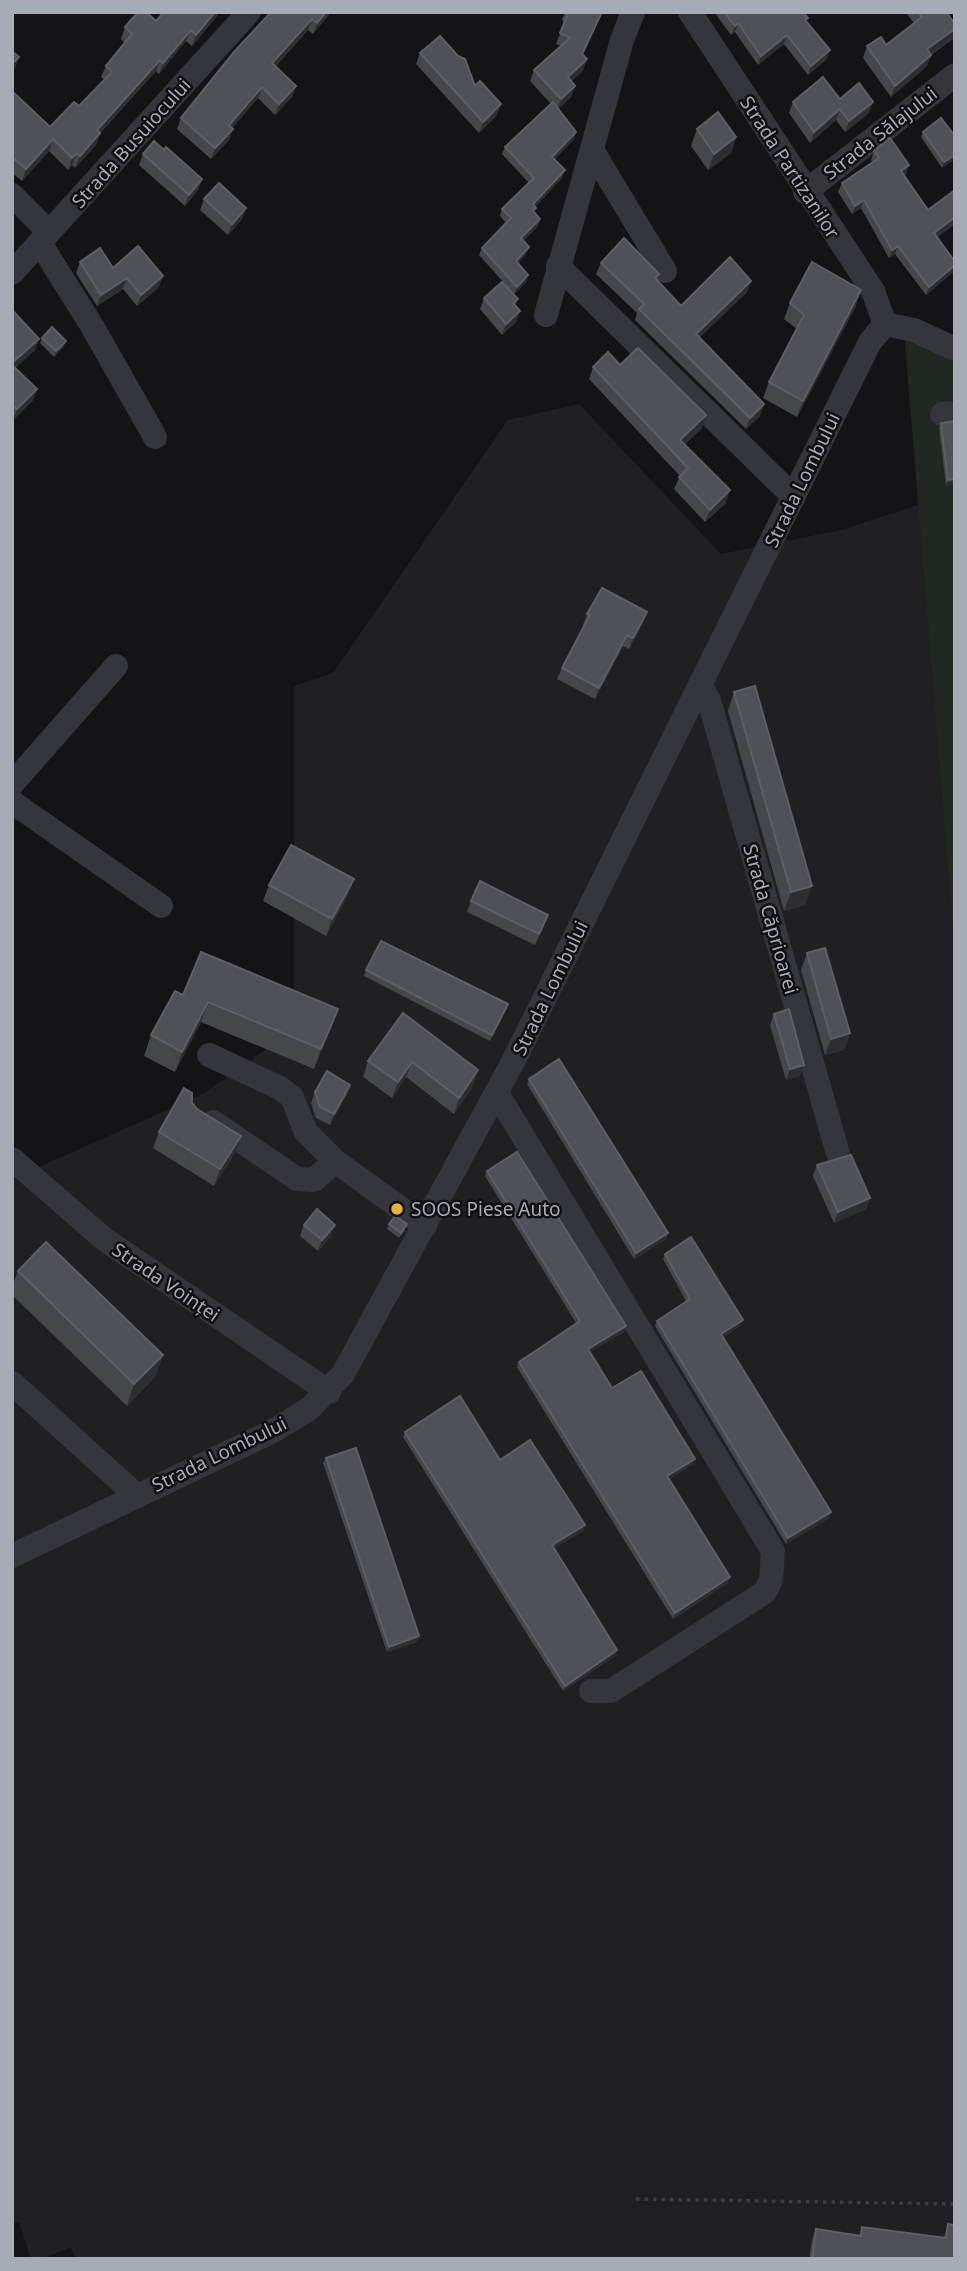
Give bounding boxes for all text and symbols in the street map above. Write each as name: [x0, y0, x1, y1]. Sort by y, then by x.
street label: Strada Busuiocului: [66, 72, 196, 214]
street label: Strada Sălajului: [818, 80, 942, 186]
street label: Strada Partizanilor: [734, 91, 846, 243]
street label: Strada Lombului: [758, 408, 846, 552]
street label: Strada Căprioarei: [737, 841, 805, 997]
street label: Strada Lombului: [506, 916, 594, 1060]
place label: SOOS Piese Auto: [411, 1196, 561, 1222]
marker: SOOS Piese Auto: [389, 1201, 405, 1217]
street label: Strada Voinței: [107, 1236, 225, 1328]
street label: Strada Lombului: [147, 1410, 291, 1498]

